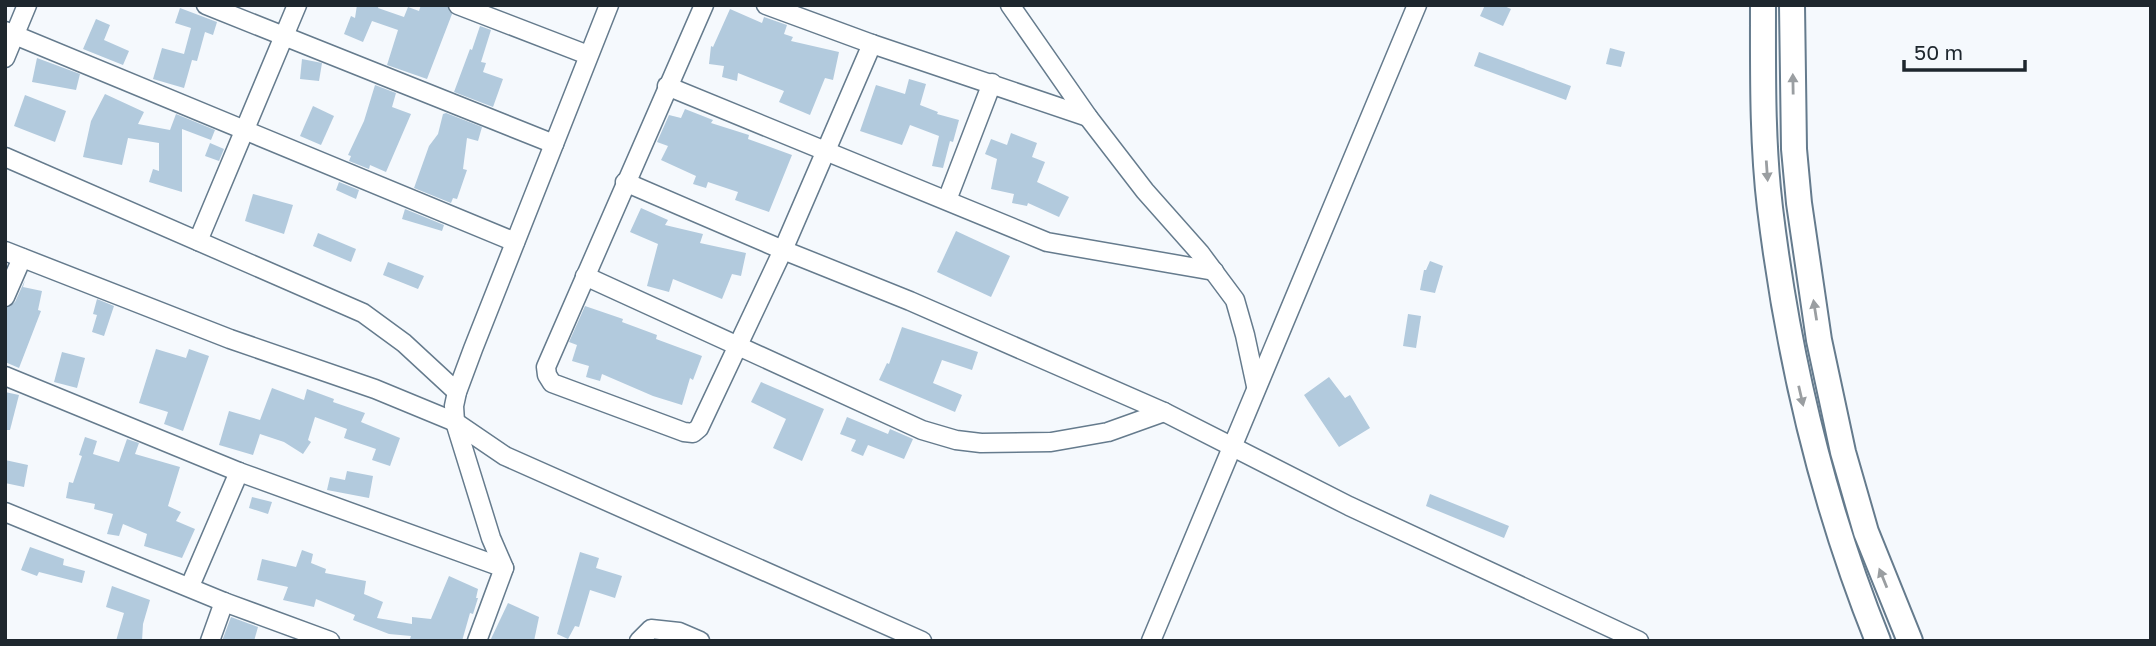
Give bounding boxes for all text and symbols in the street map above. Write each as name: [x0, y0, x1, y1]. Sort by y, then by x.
scale bar: [1904, 28, 2025, 72]
text: 50 m: [1914, 39, 1963, 65]
one-way arrow: [1787, 73, 1799, 95]
one-way arrow: [1762, 161, 1773, 183]
one-way arrow: [1809, 299, 1820, 321]
one-way arrow: [1796, 385, 1807, 407]
one-way arrow: [1878, 567, 1889, 588]

